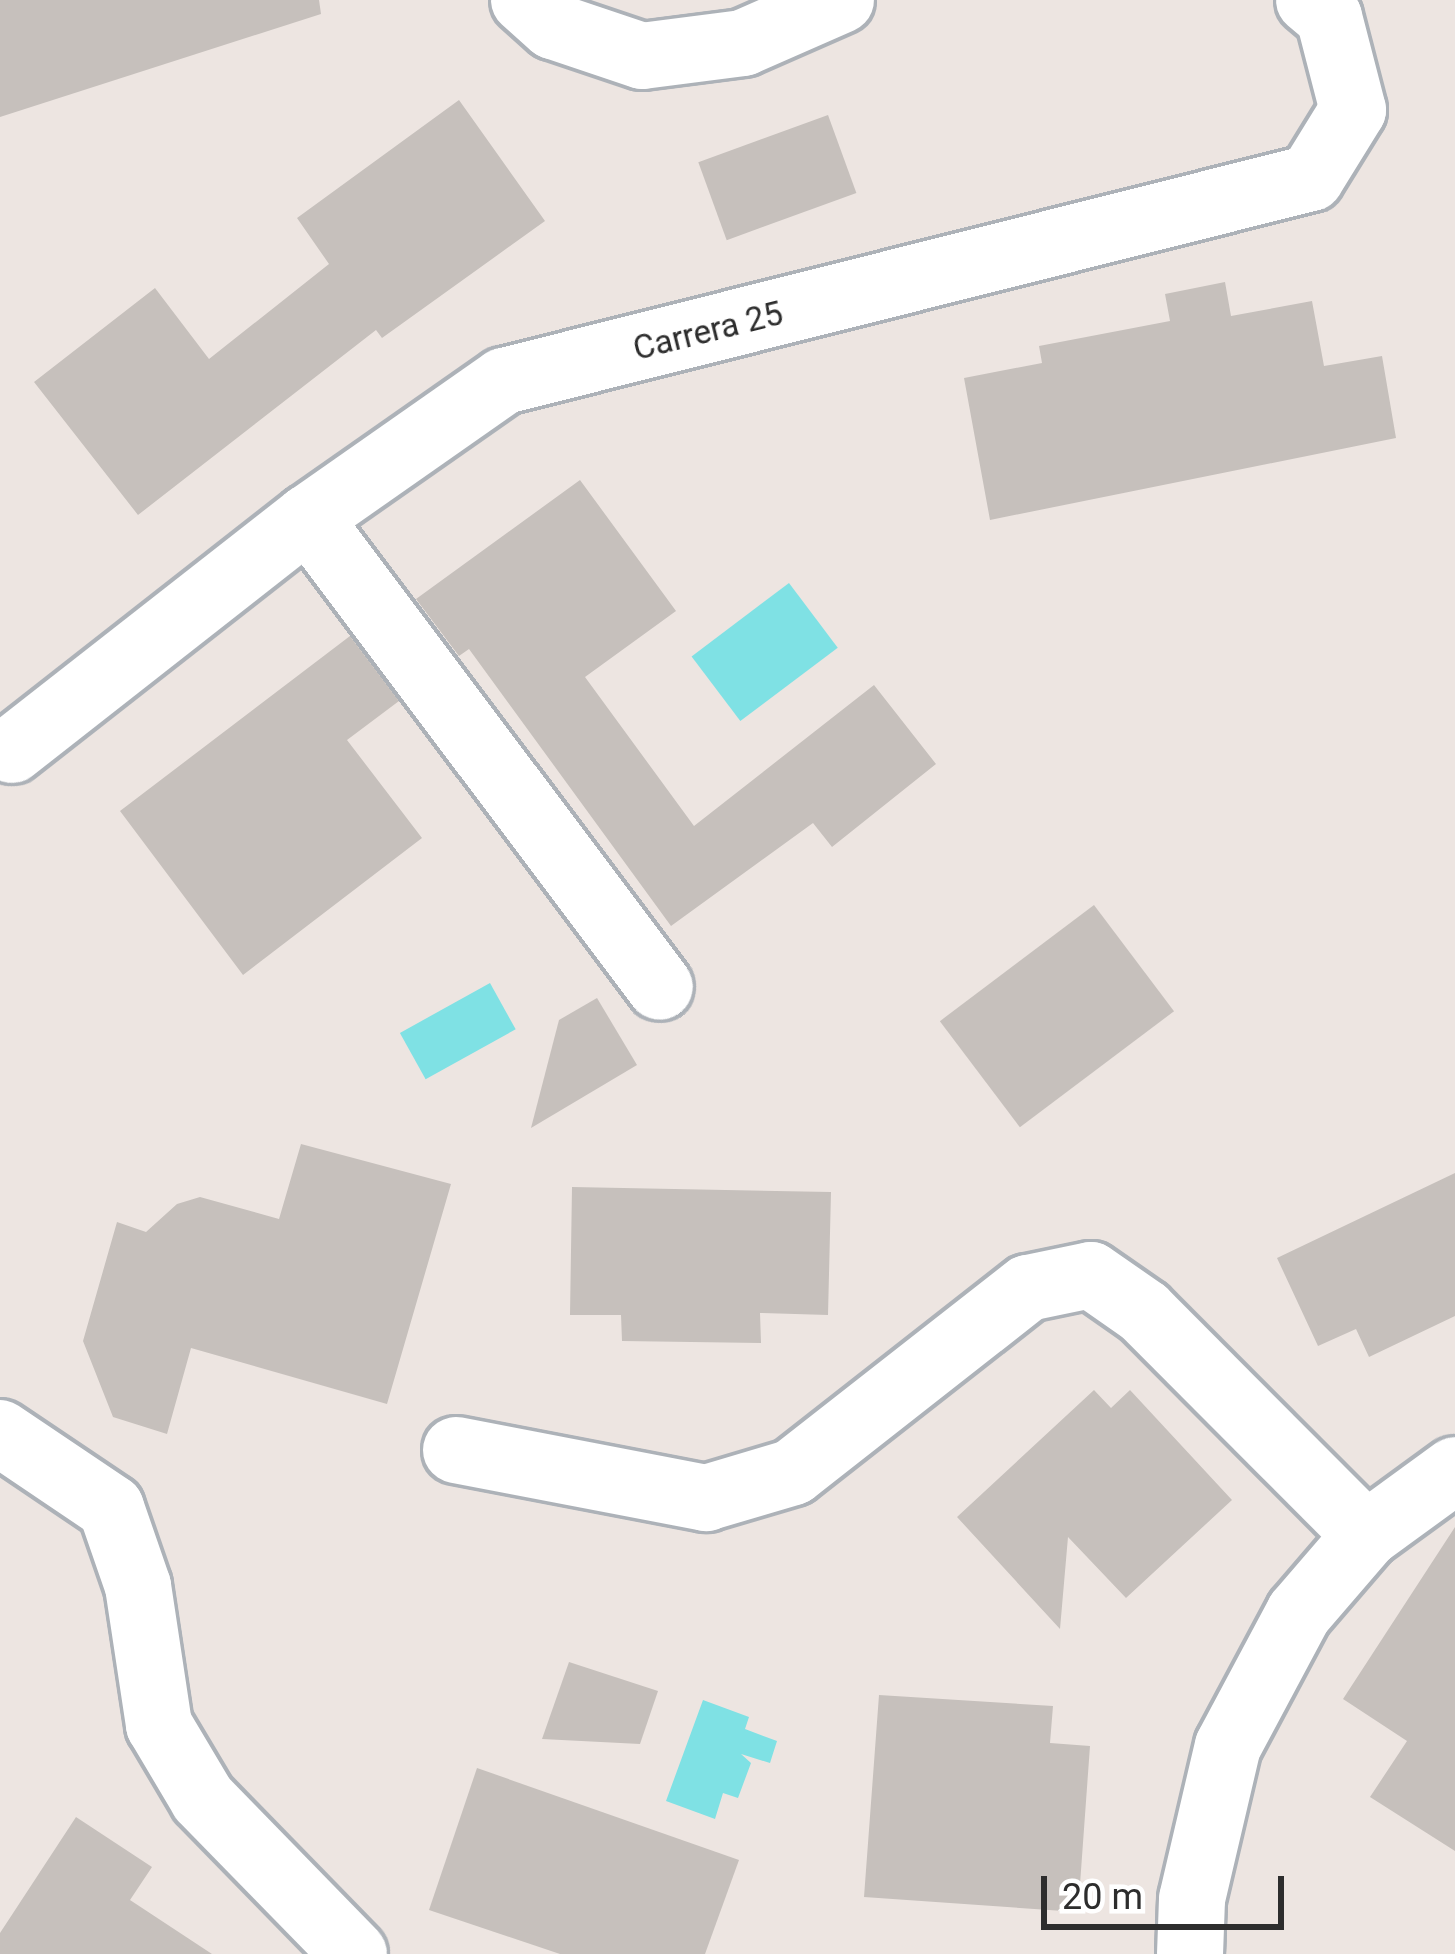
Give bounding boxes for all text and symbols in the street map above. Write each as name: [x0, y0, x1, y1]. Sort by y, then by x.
street label: Carrera 25: [629, 293, 787, 369]
scale bar: [1047, 1852, 1290, 1926]
text: 20 m: [1062, 1876, 1143, 1918]

